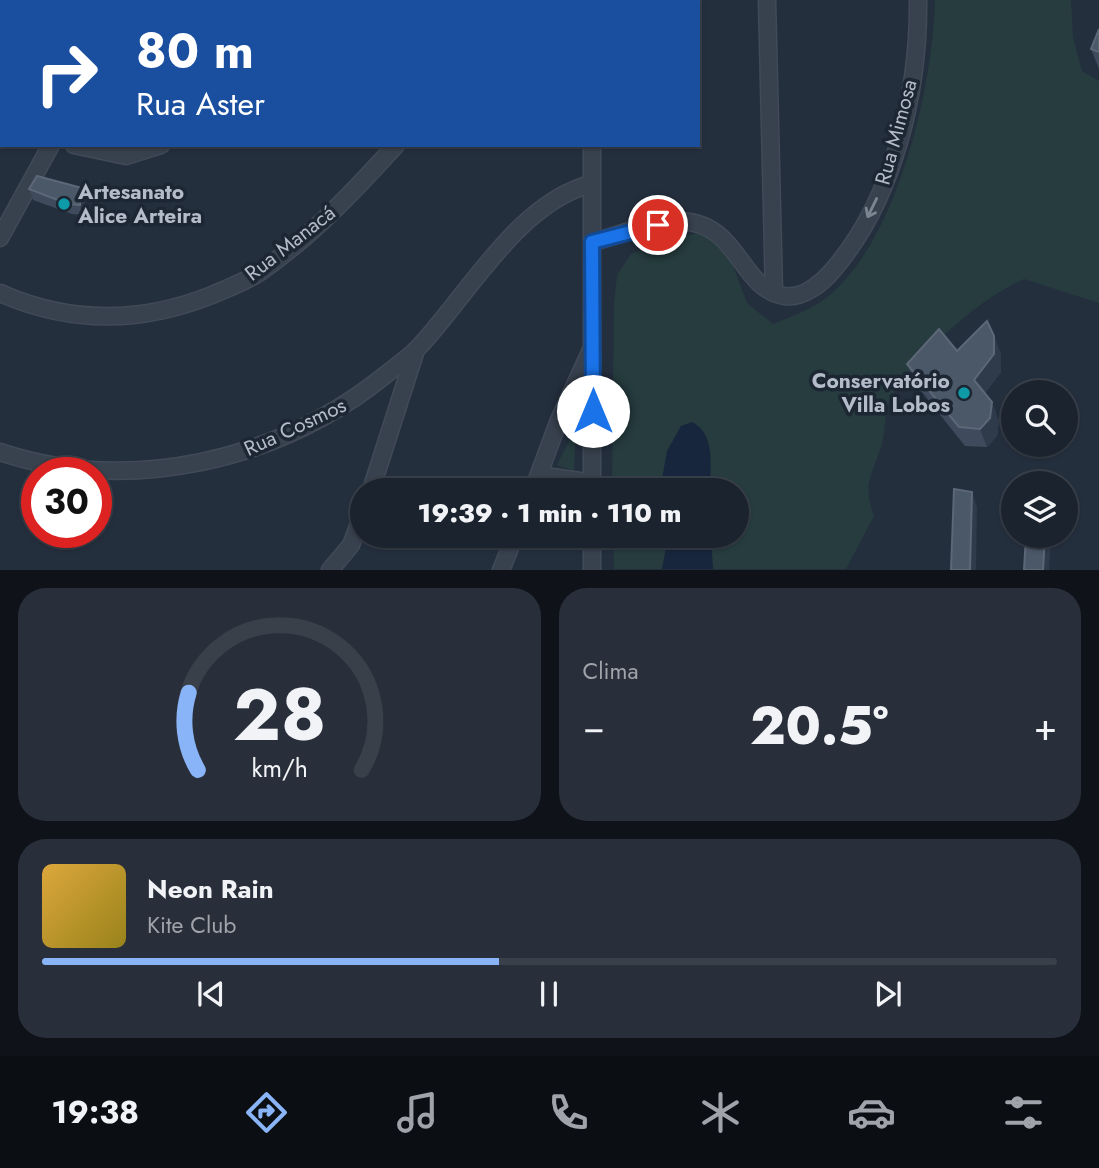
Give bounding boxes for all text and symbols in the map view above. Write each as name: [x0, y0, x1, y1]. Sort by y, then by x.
text: 80 m: [136, 16, 254, 86]
icon: right: [21, 28, 112, 119]
street label: Rua Mimosa: [868, 76, 924, 188]
text: Rua Aster: [136, 81, 265, 127]
place label: Artesanato Alice Arteira: [77, 177, 202, 231]
pin: [628, 195, 688, 255]
marker: Artesanato Alice Arteira: [56, 196, 72, 212]
one-way arrow: [864, 197, 878, 218]
street label: Rua Manacá: [238, 198, 342, 288]
icon: arrive: [639, 206, 677, 244]
place label: Conservatório Villa Lobos: [812, 366, 950, 420]
position arrow: [556, 374, 630, 448]
map controls: [1001, 380, 1078, 548]
button: search: [1001, 380, 1078, 457]
marker: Conservatório Villa Lobos: [956, 385, 972, 401]
street label: Rua Cosmos: [239, 390, 351, 464]
speed limit sign: 30: [21, 457, 112, 548]
button: layers: [1001, 471, 1078, 548]
text: 19:39 · 1 min · 110 m: [418, 494, 681, 532]
text: Clima: [583, 654, 639, 688]
text: 28: [233, 663, 326, 768]
text: 20.5°: [750, 688, 889, 764]
text: −: [583, 699, 605, 754]
text: +: [1034, 699, 1057, 754]
text: km/h: [251, 750, 308, 786]
text: Neon Rain: [147, 870, 274, 908]
text: Kite Club: [147, 908, 236, 942]
icon: previous: [192, 975, 230, 1013]
icon: pause: [530, 975, 568, 1013]
icon: next: [869, 975, 907, 1013]
icon: directions: [242, 1088, 291, 1137]
icon: music: [393, 1088, 442, 1137]
icon: phone: [544, 1088, 593, 1137]
icon: climate: [696, 1088, 745, 1137]
icon: car: [847, 1088, 896, 1137]
icon: filters: [999, 1088, 1048, 1137]
text: 19:38: [51, 1089, 139, 1135]

